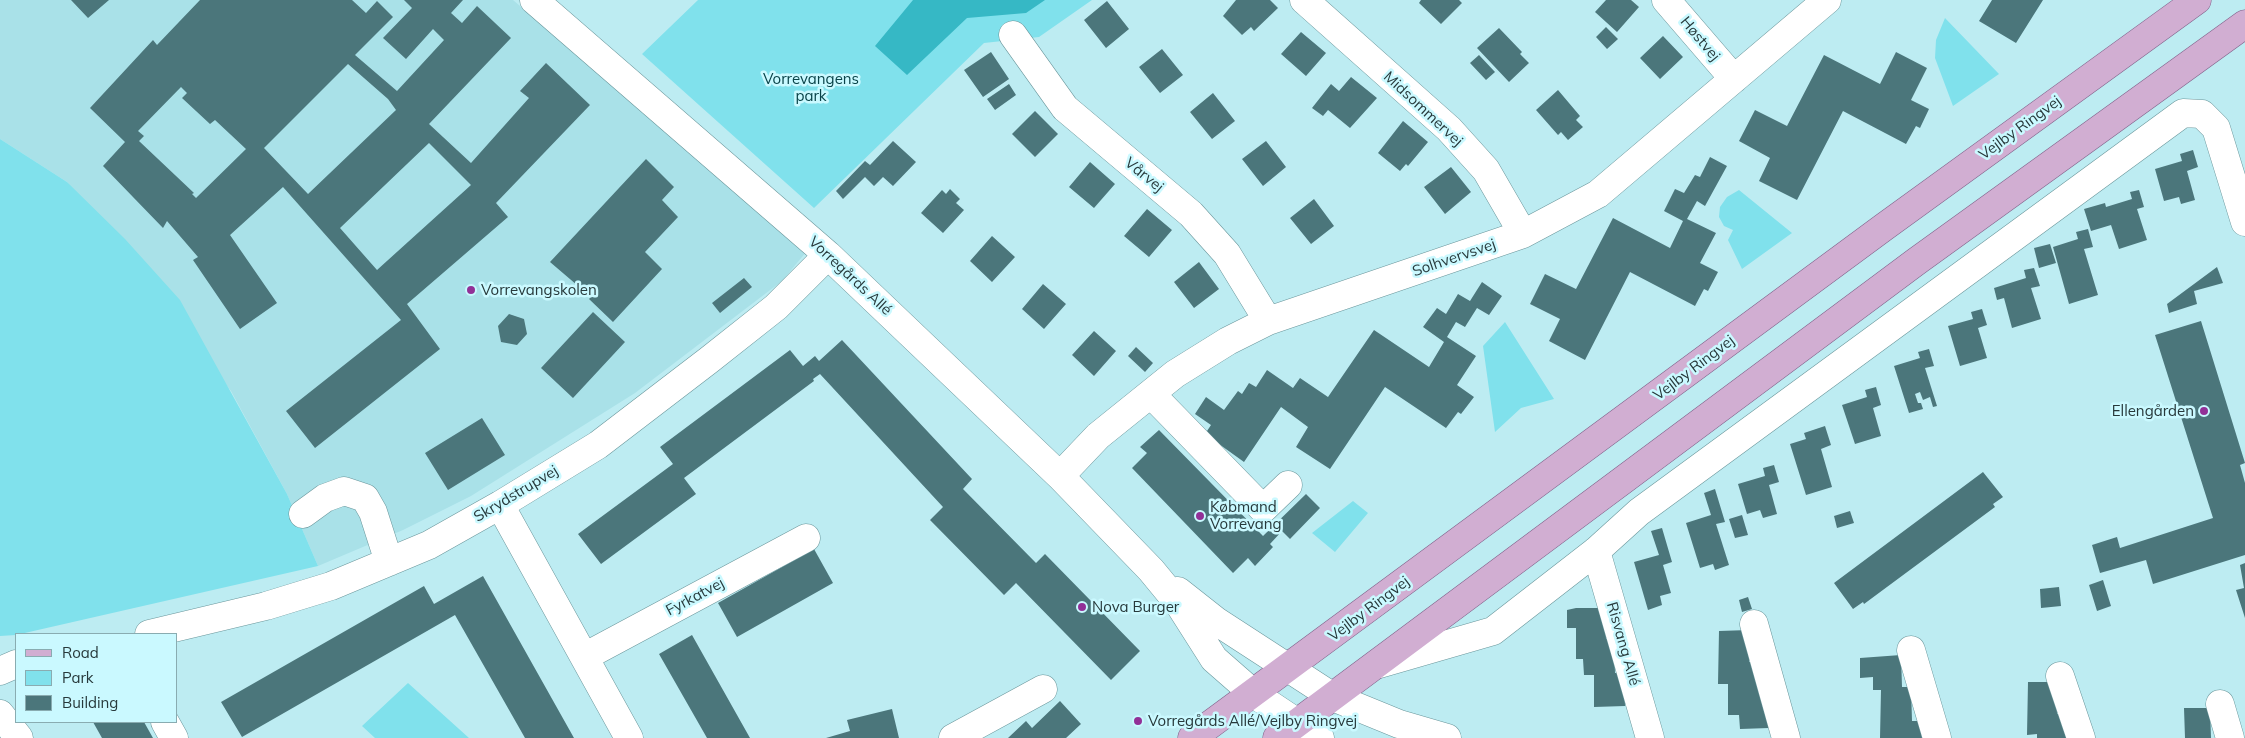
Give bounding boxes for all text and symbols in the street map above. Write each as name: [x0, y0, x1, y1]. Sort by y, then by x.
street label: Høstvej: [1676, 13, 1724, 65]
street label: Midsommervej: [1380, 68, 1466, 150]
park label: Vorrevangens park: [763, 70, 859, 105]
street label: Vejlby Ringvej: [1975, 92, 2065, 164]
street label: Vårvej: [1121, 154, 1167, 196]
street label: Vorregårds Allé: [805, 233, 895, 319]
street label: Solhvervsvej: [1410, 235, 1498, 281]
place label: Vorrevangskolen: [481, 281, 597, 299]
marker: Vorrevangskolen: [465, 284, 477, 296]
street label: Vejlby Ringvej: [1650, 332, 1738, 404]
place label: Ellengården: [2112, 402, 2194, 420]
marker: Ellengården: [2198, 405, 2210, 417]
street label: Skrydstrupvej: [471, 462, 561, 526]
place label: Købmand Vorrevang: [1210, 498, 1282, 533]
marker: Købmand Vorrevang: [1194, 510, 1206, 522]
street label: Vejlby Ringvej: [1325, 573, 1413, 645]
street label: Fyrkatvej: [663, 574, 727, 620]
place label: Nova Burger: [1092, 598, 1179, 616]
street label: Risvang Allé: [1602, 600, 1644, 688]
marker: Nova Burger: [1076, 601, 1088, 613]
legend: [15, 633, 178, 723]
text: Road: [62, 643, 99, 662]
text: Park: [62, 668, 94, 687]
text: Building: [62, 693, 118, 712]
place label: Vorregårds Allé/Vejlby Ringvej: [1148, 712, 1357, 730]
marker: Vorregårds Allé/Vejlby Ringvej: [1132, 715, 1144, 727]

